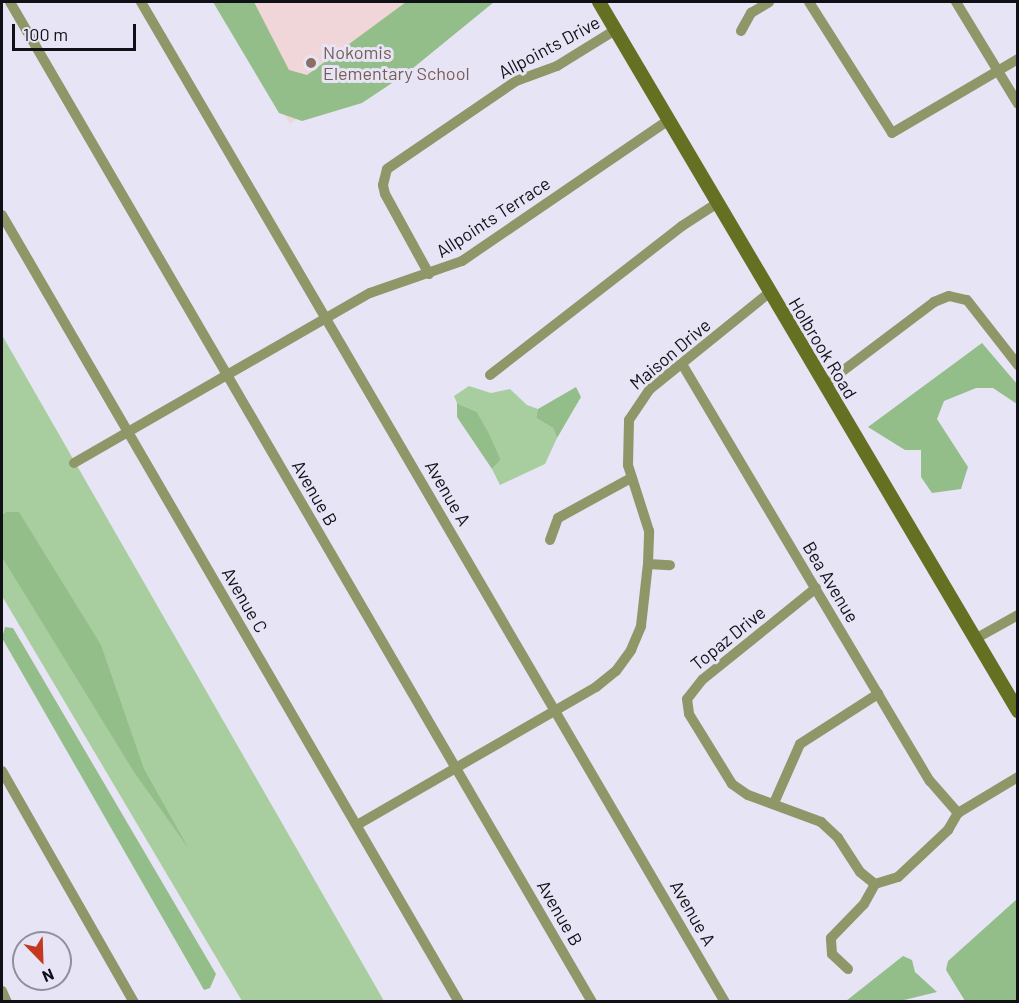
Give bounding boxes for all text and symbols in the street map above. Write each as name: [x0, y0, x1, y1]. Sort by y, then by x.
street label: Allpoints Drive: [494, 11, 604, 83]
scale bar: [15, 12, 140, 50]
text: 100 m: [23, 23, 68, 45]
place label: Nokomis Elementary School: [323, 42, 470, 84]
marker: Nokomis Elementary School: [304, 56, 318, 70]
street label: Allpoints Terrace: [432, 172, 554, 262]
street label: Holbrook Road: [784, 294, 862, 402]
street label: Maison Drive: [625, 314, 715, 394]
street label: Avenue B: [288, 456, 342, 530]
street label: Avenue A: [421, 457, 475, 529]
street label: Bea Avenue: [798, 538, 864, 626]
street label: Avenue C: [218, 564, 272, 636]
street label: Topaz Drive: [686, 601, 770, 675]
street label: Avenue B: [533, 876, 587, 950]
street label: Avenue A: [666, 877, 720, 949]
north arrow: [12, 931, 72, 991]
text: N: [40, 965, 57, 987]

